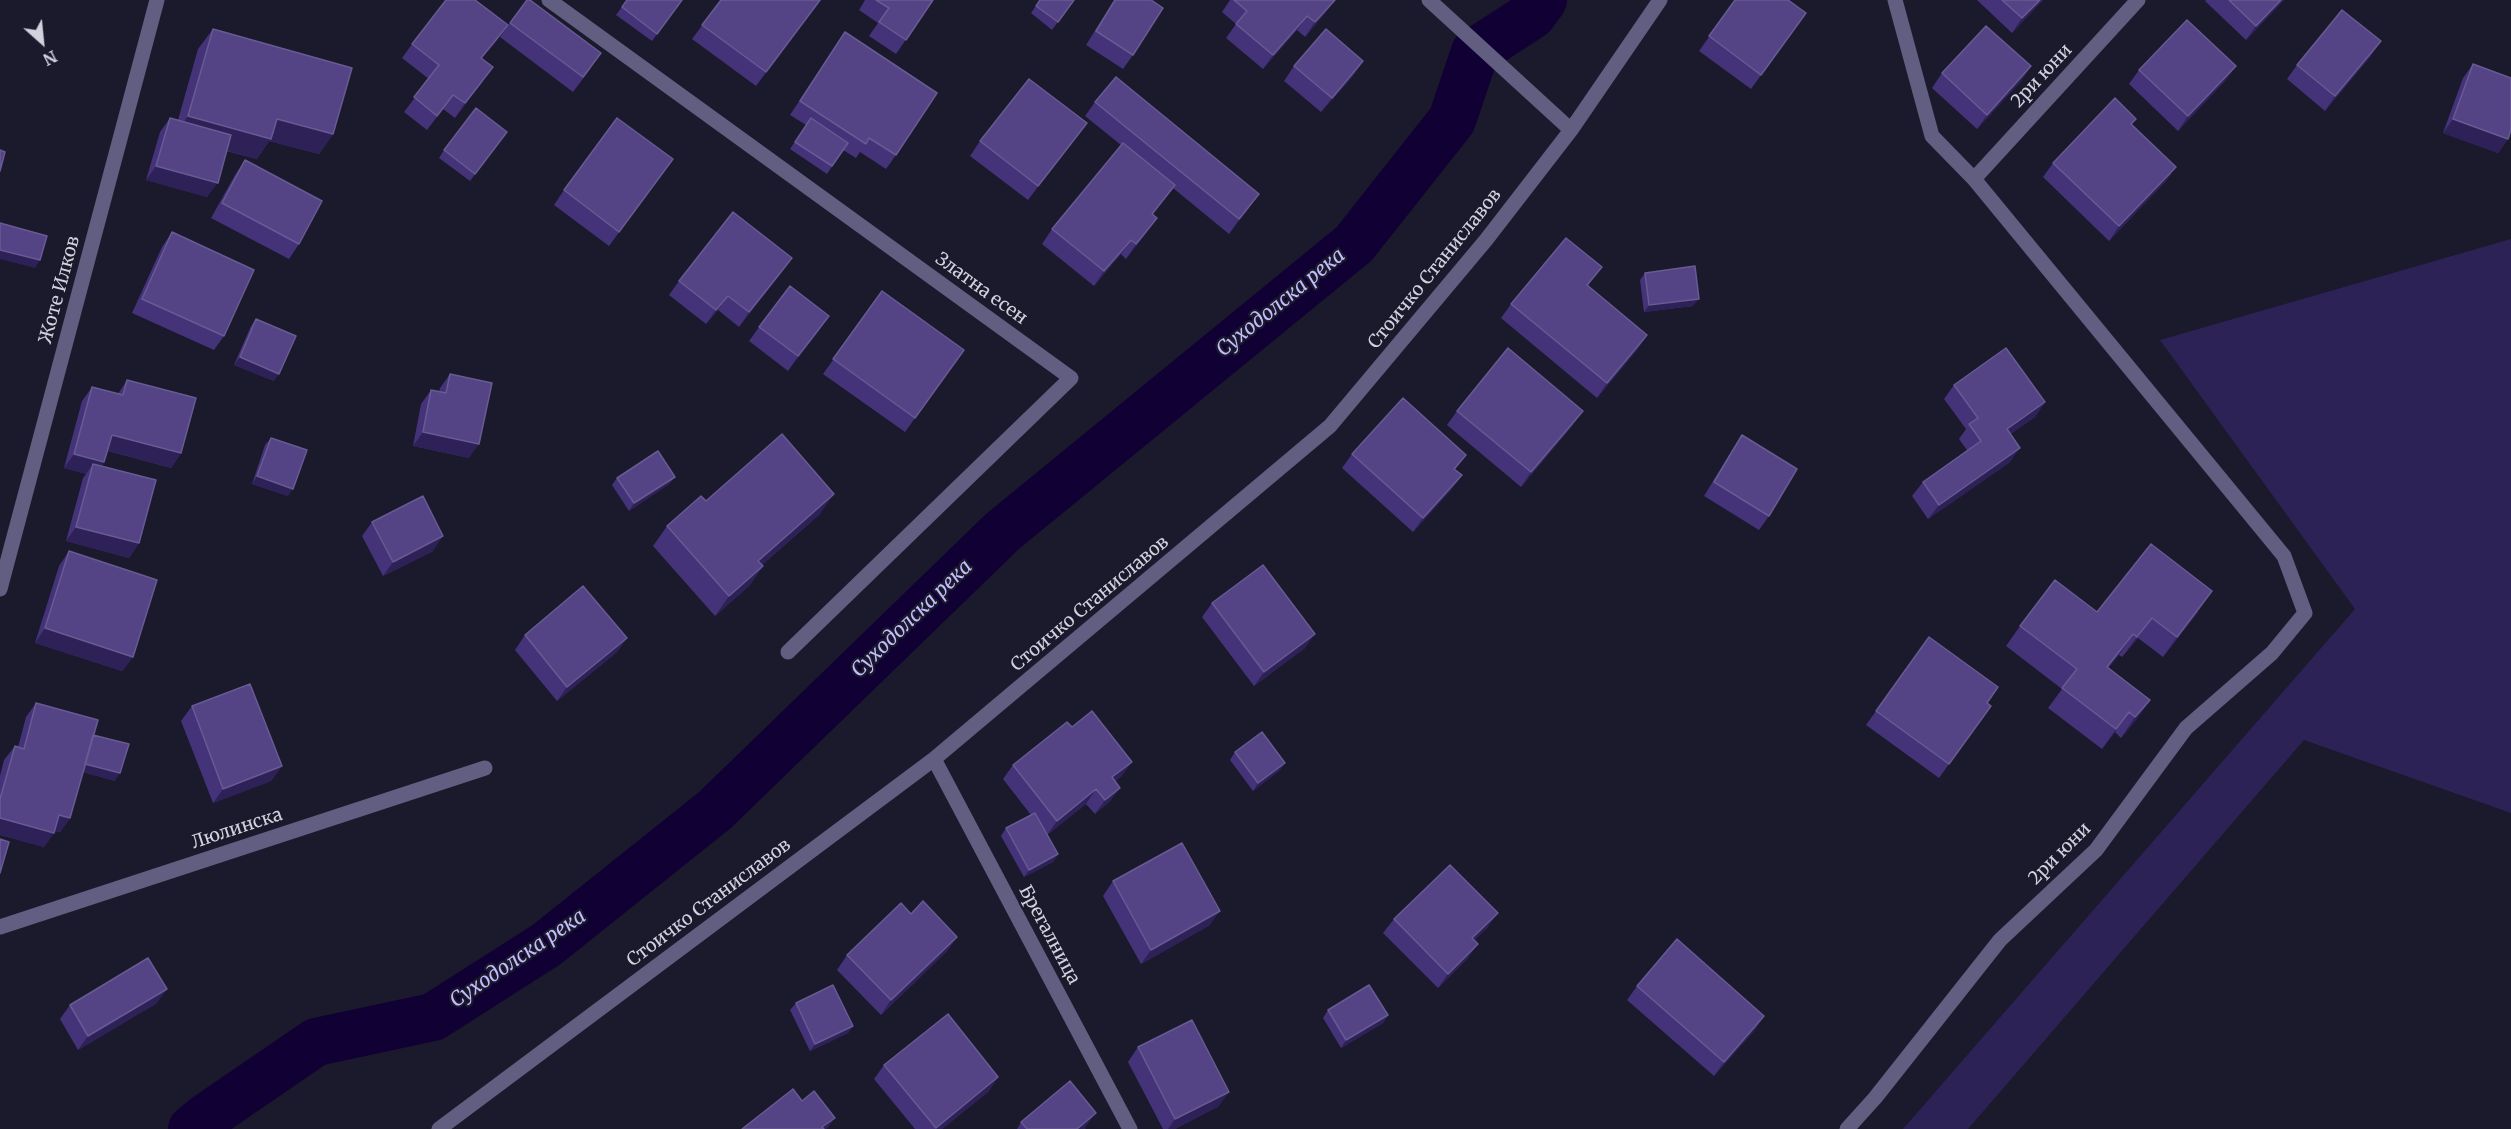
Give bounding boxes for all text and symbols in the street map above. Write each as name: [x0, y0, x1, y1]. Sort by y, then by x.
north arrow: [12, 12, 72, 72]
street label: 2ри юни: [2007, 40, 2077, 112]
text: N: [40, 46, 60, 70]
street label: Стоичко Станиславов: [1364, 185, 1506, 353]
street label: Жоте Илков: [35, 234, 85, 346]
water label: Суходолска река: [1212, 244, 1350, 362]
street label: Златна есен: [931, 248, 1031, 330]
street label: Стоичко Станиславов: [1007, 532, 1173, 676]
water label: Суходолска река: [847, 555, 977, 683]
street label: Люлинска: [189, 804, 285, 854]
street label: 2ри юни: [2024, 818, 2096, 890]
street label: Стоичко Станиславов: [623, 834, 795, 972]
street label: Брегалница: [1014, 882, 1084, 988]
water label: Суходолска река: [446, 905, 590, 1013]

